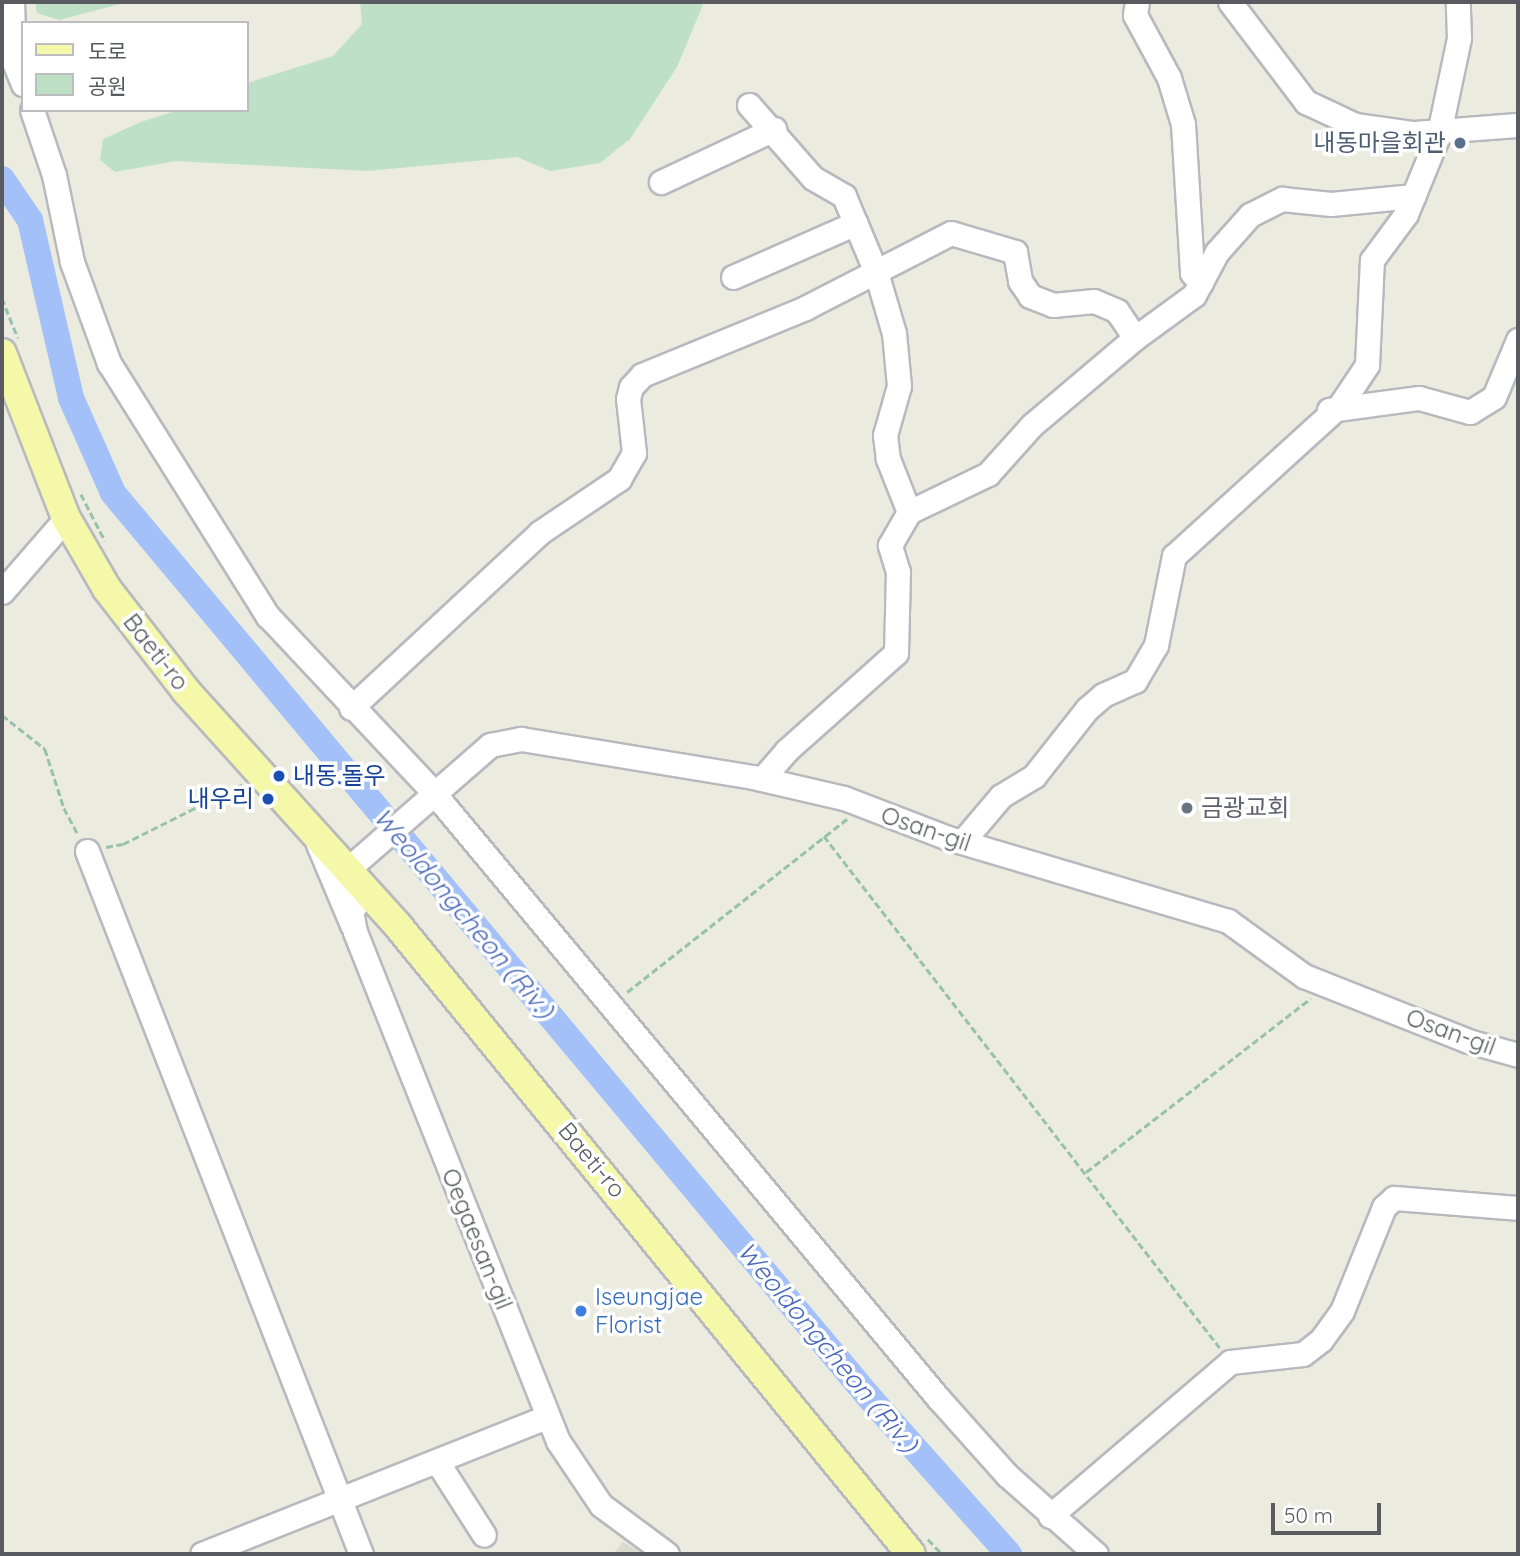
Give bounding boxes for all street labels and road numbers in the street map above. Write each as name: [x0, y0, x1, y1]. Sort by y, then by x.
street label: Baeti-ro: [117, 608, 195, 696]
street label: Osan-gil: [877, 800, 975, 858]
street label: Osan-gil: [1402, 1003, 1500, 1061]
street label: Baeti-ro: [552, 1116, 632, 1204]
street label: Oegaesan-gil: [436, 1164, 518, 1314]

